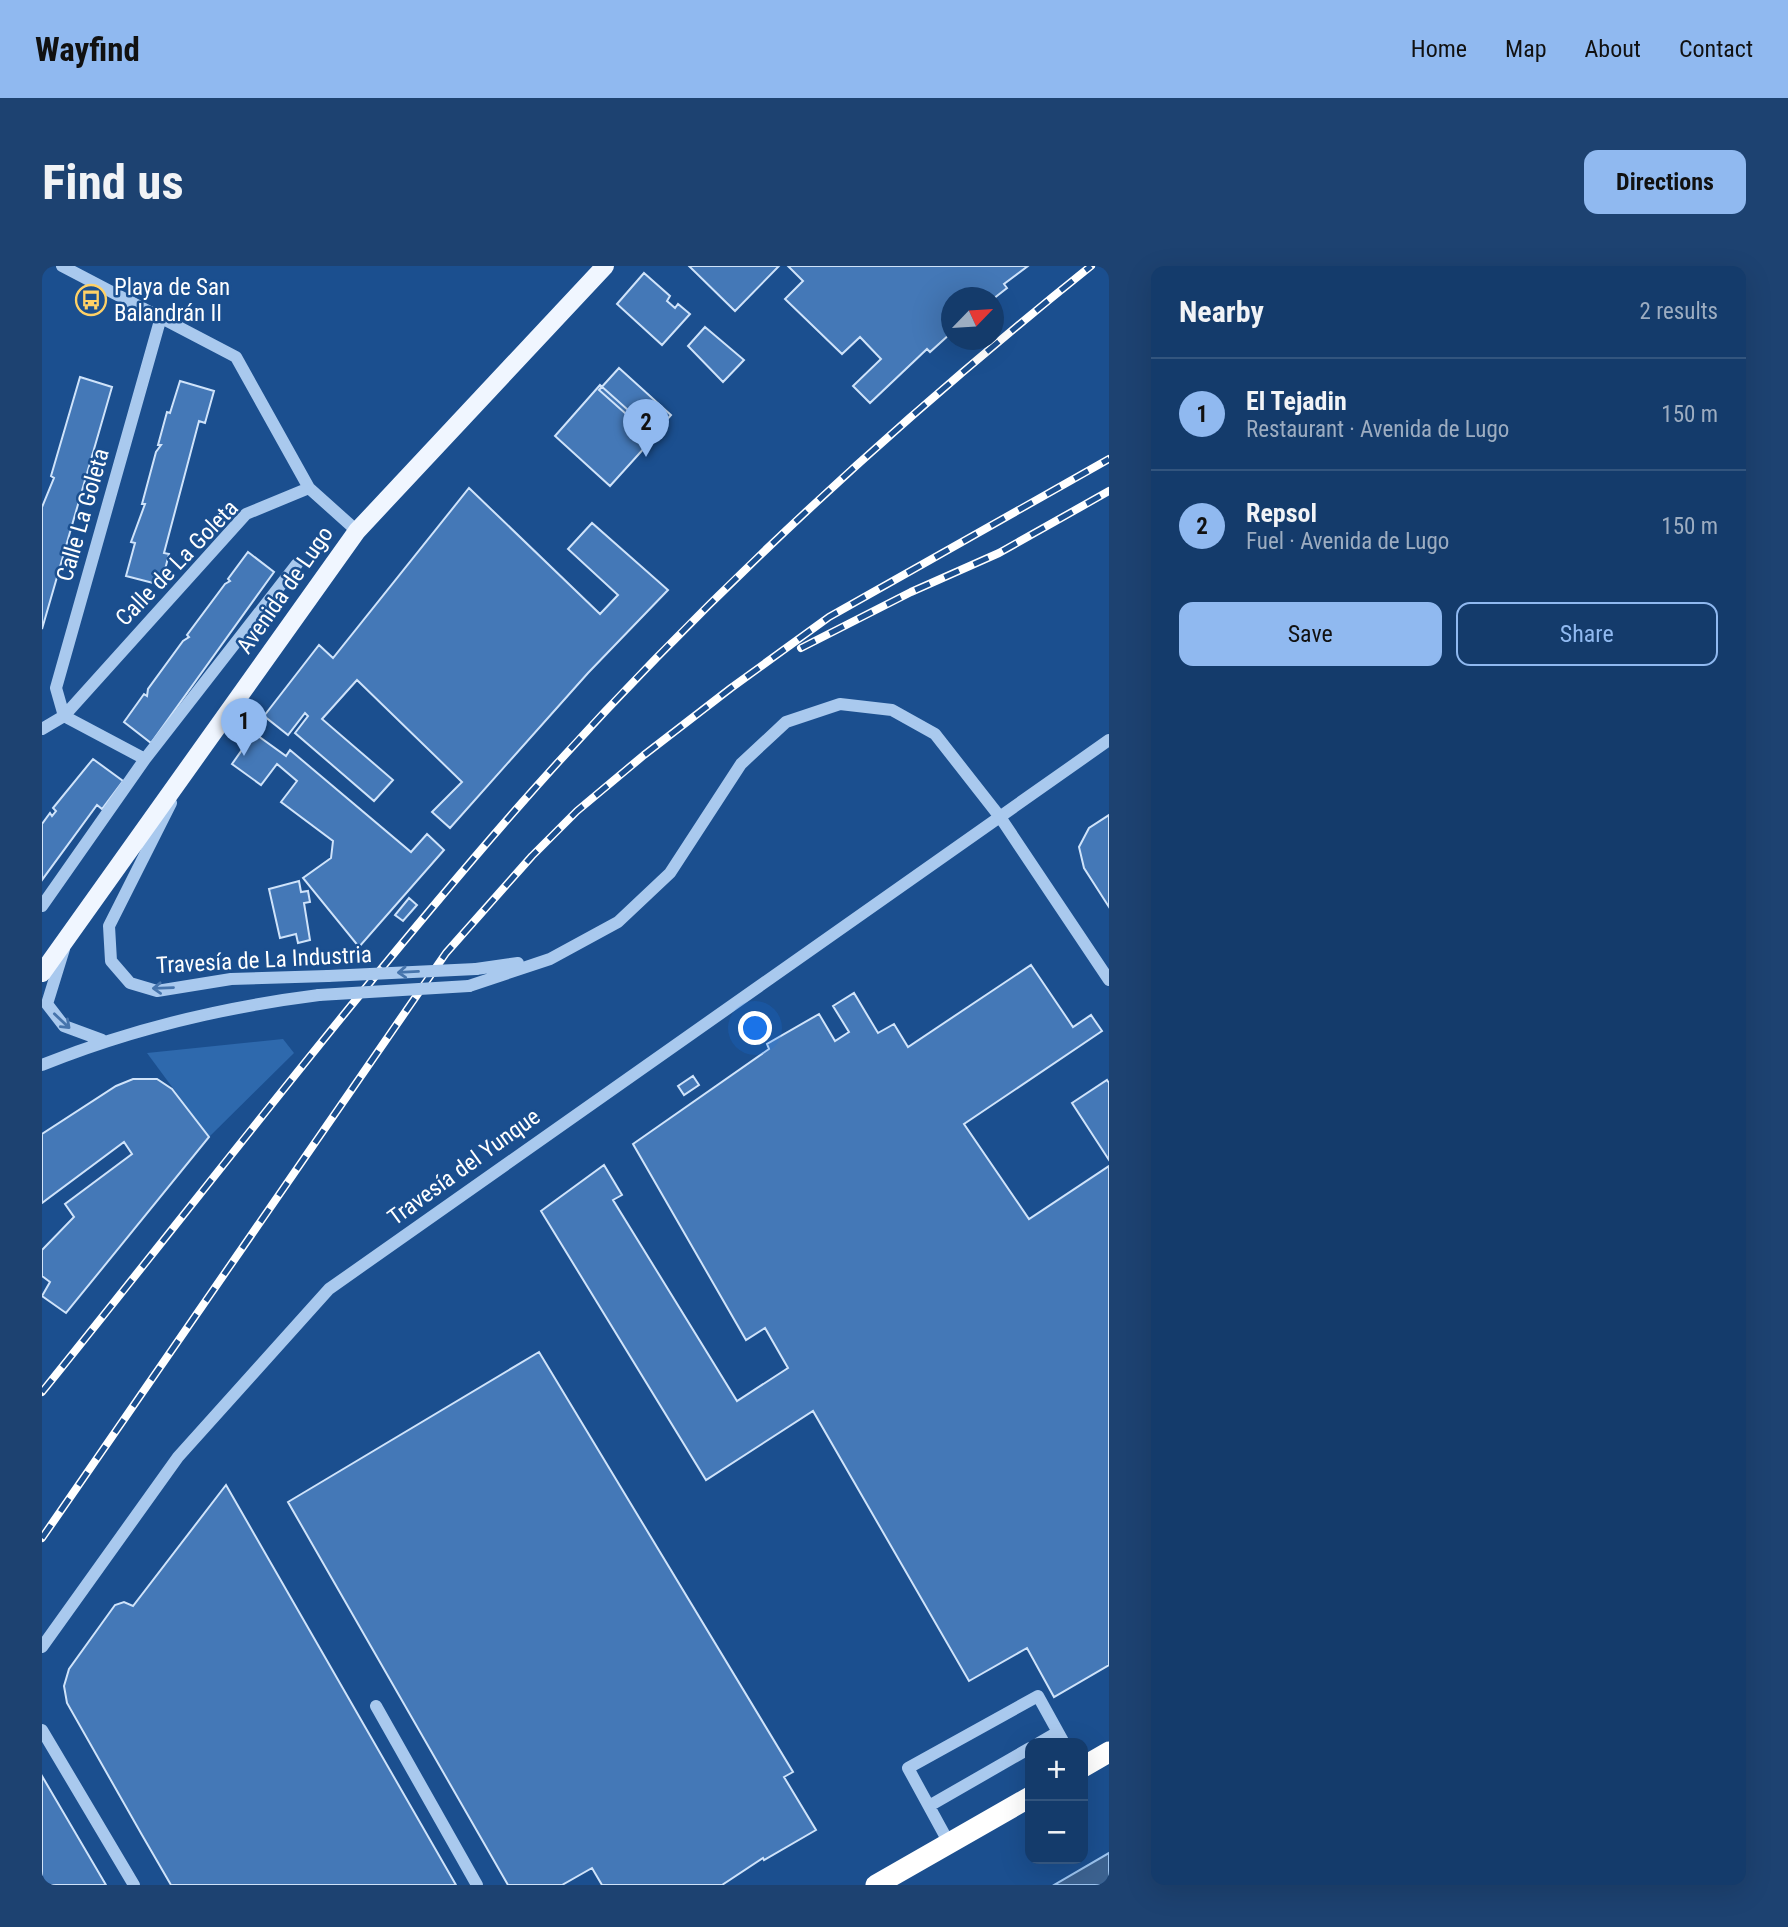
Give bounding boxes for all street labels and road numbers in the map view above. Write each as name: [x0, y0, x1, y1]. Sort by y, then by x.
street label: Calle La Goleta: [51, 445, 115, 585]
street label: Calle de La Goleta: [110, 494, 244, 632]
street label: Avenida de Lugo: [231, 521, 339, 659]
street label: Travesía de La Industria: [155, 941, 373, 979]
street label: Travesía del Yunque: [383, 1103, 545, 1231]

